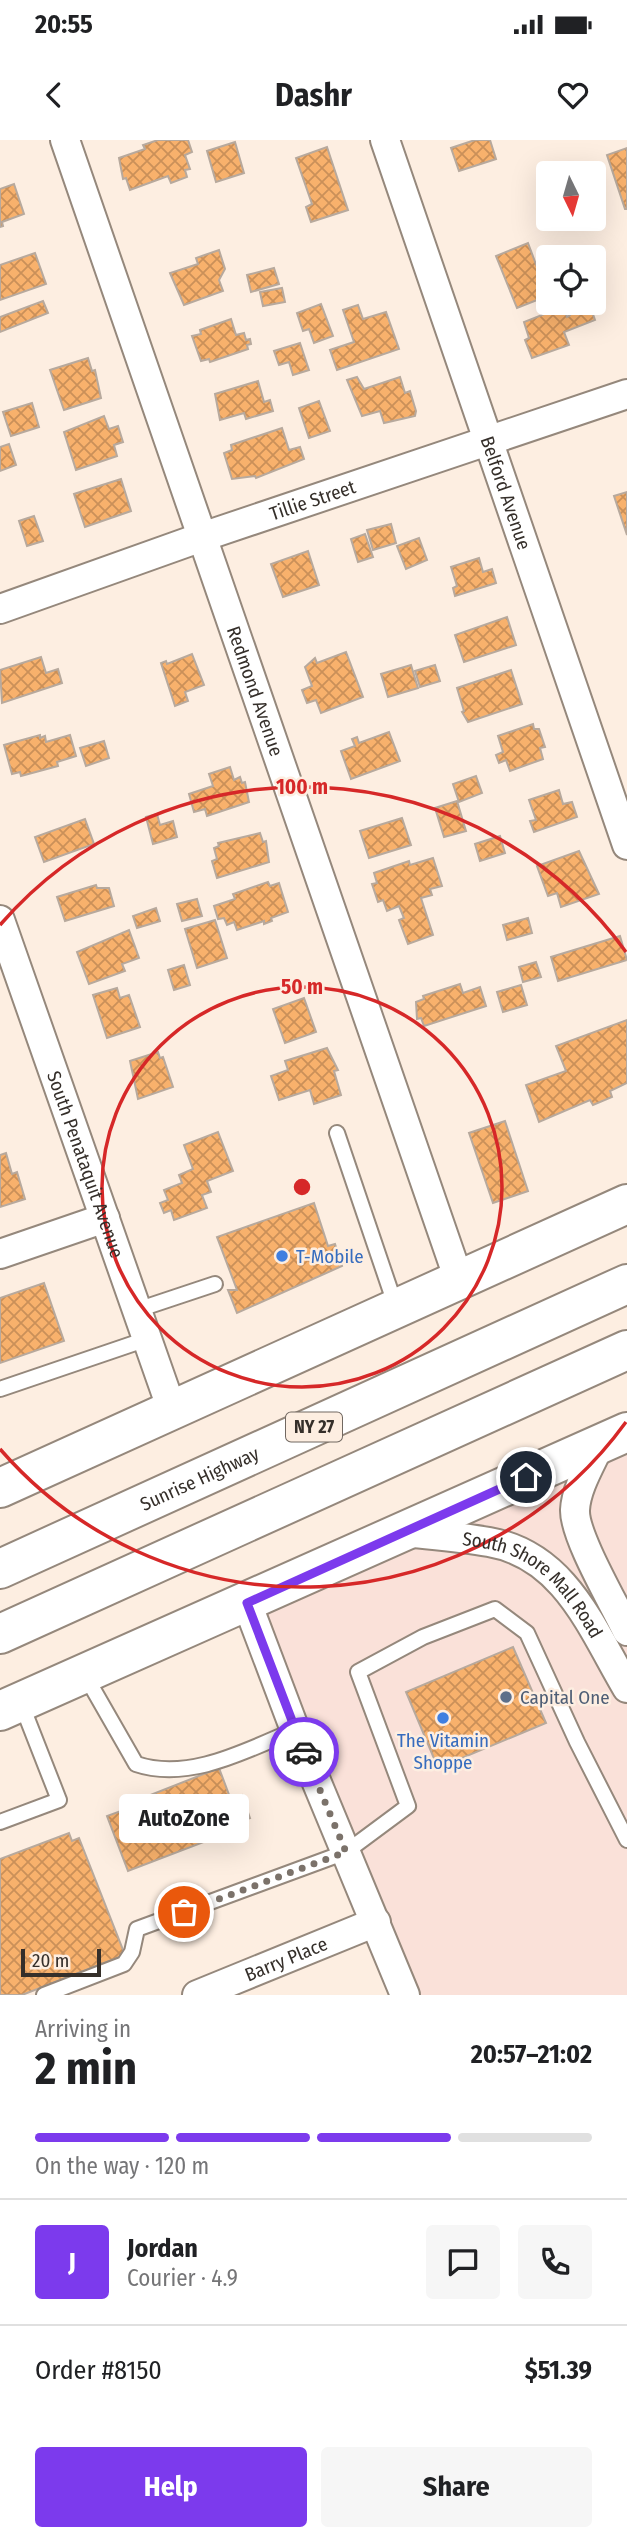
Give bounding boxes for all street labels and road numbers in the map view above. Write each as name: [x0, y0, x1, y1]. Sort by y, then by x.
street label: Belford Avenue: [476, 433, 536, 552]
street label: Tillie Street: [267, 474, 359, 525]
street label: Redmond Avenue: [222, 623, 289, 759]
street label: South Penataquit Avenue: [42, 1068, 129, 1261]
road number: NY 27: [286, 1412, 342, 1442]
street label: Sunrise Highway: [136, 1441, 263, 1515]
street label: South Shore Mall Road: [461, 1527, 608, 1642]
street label: Barry Place: [241, 1932, 331, 1986]

